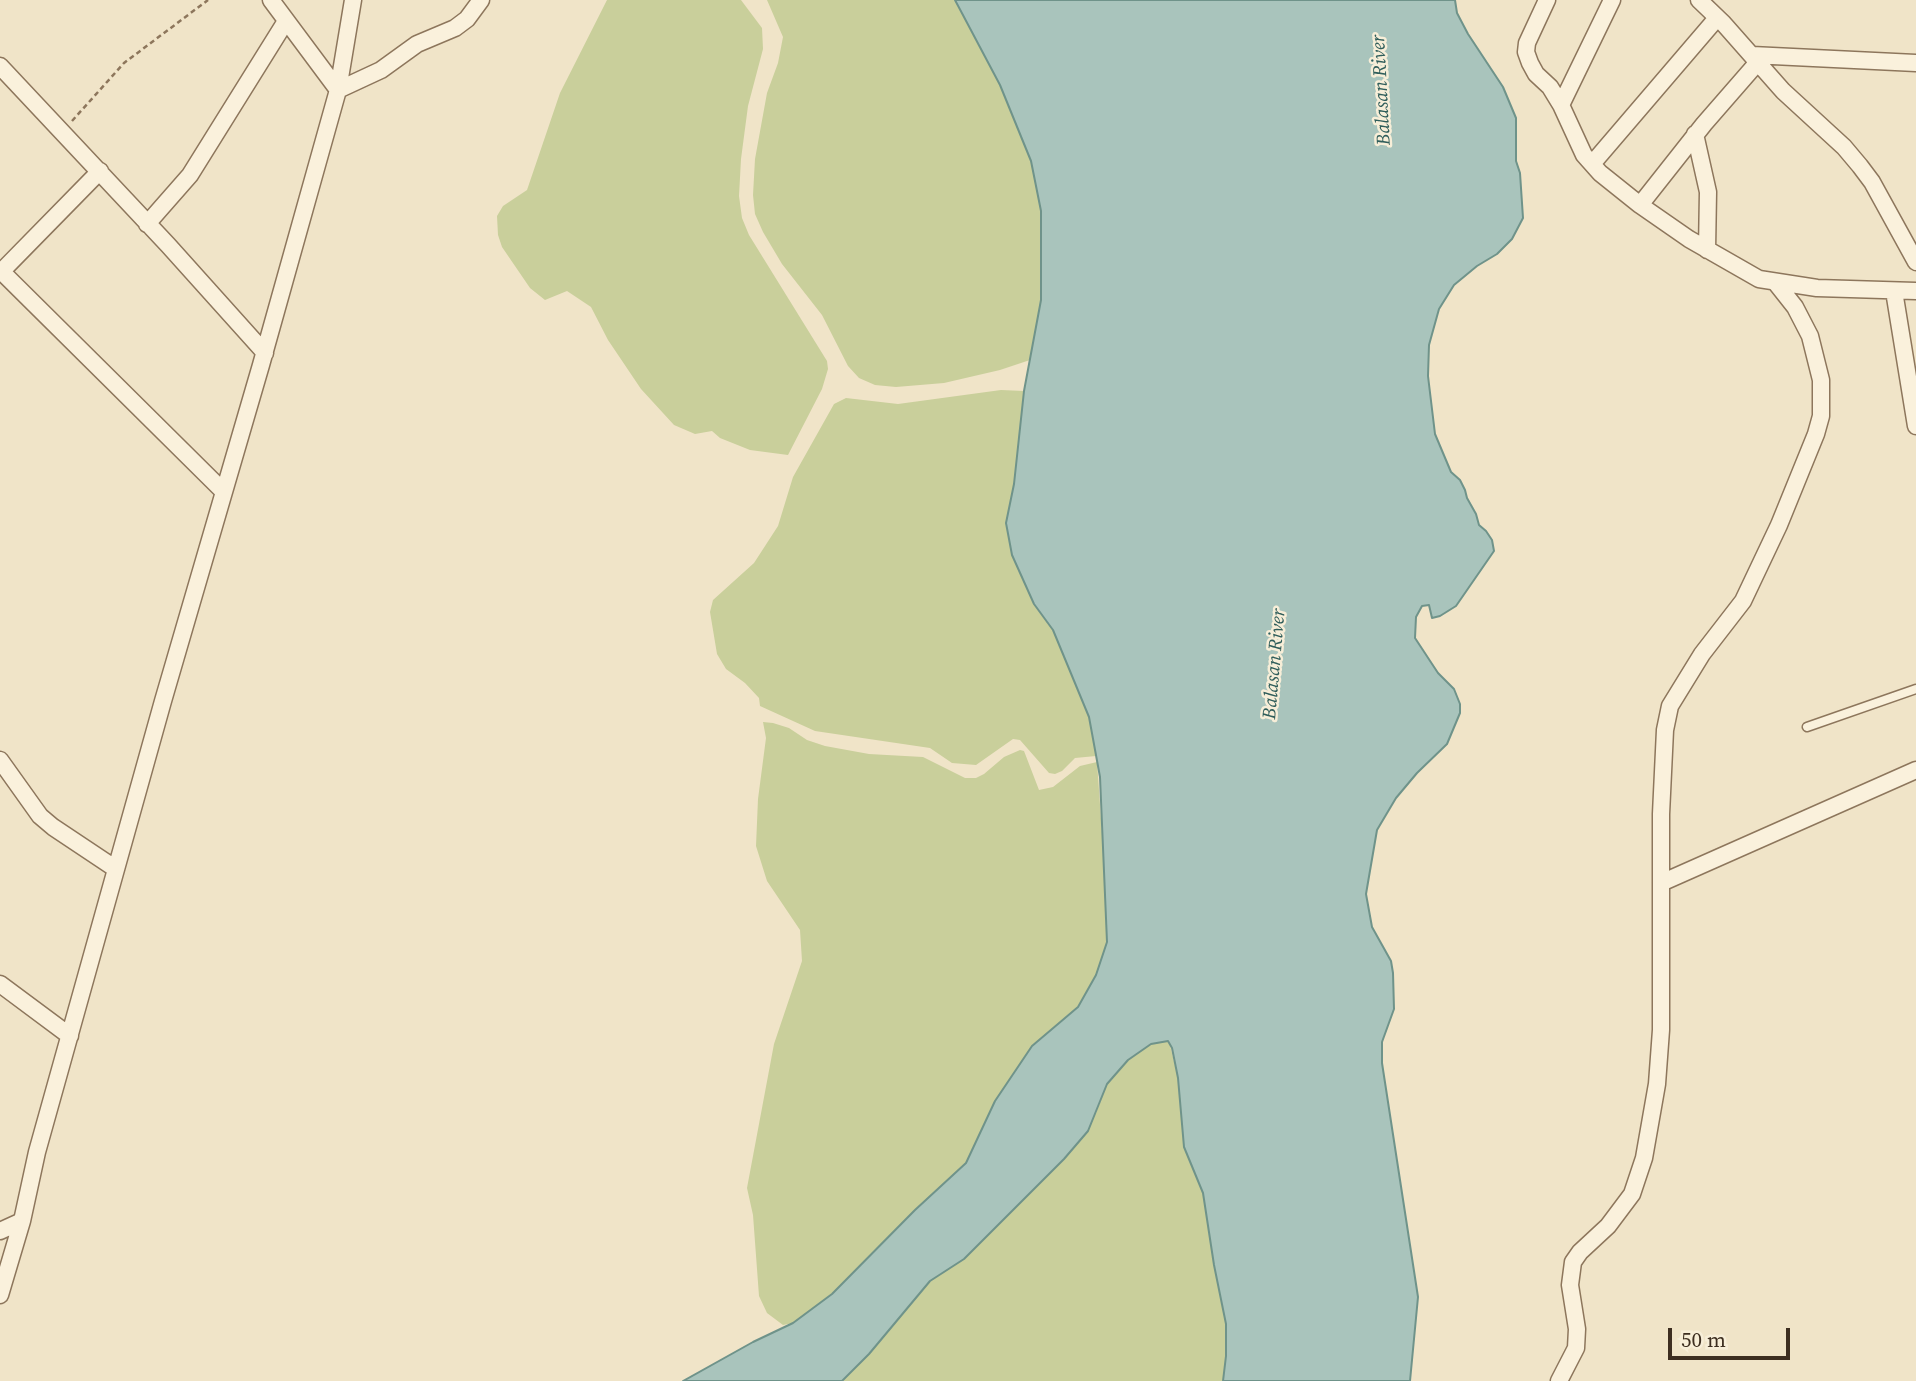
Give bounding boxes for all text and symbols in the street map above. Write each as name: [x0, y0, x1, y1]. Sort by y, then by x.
water label: Balasan River: [1368, 34, 1396, 146]
water label: Balasan River: [1259, 608, 1291, 720]
scale bar: [1671, 1314, 1794, 1358]
text: 50 m: [1681, 1325, 1726, 1354]

